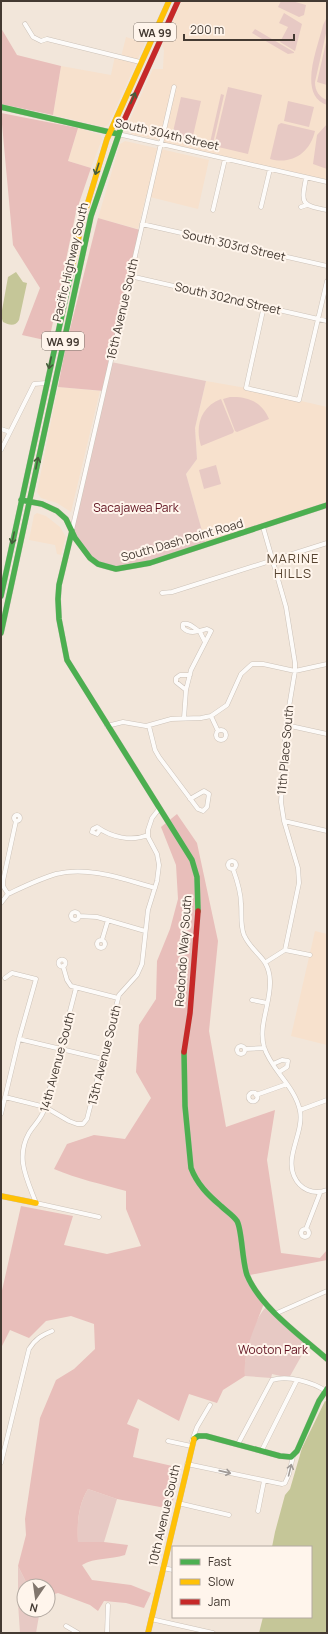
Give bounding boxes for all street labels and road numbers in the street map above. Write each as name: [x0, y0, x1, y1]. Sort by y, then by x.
road number: WA 99: [134, 23, 176, 41]
street label: South 304th Street: [113, 114, 221, 154]
street label: Pacific Highway South: [48, 201, 92, 323]
street label: South 303rd Street: [181, 225, 288, 265]
street label: 16th Avenue South: [102, 257, 142, 361]
street label: South 302nd Street: [173, 278, 283, 319]
road number: WA 99: [42, 332, 84, 350]
street label: South Dash Point Road: [119, 514, 245, 566]
street label: 11th Place South: [273, 705, 297, 795]
street label: Redondo Way South: [171, 895, 195, 1007]
street label: 13th Avenue South: [83, 1003, 125, 1107]
street label: 14th Avenue South: [35, 1010, 79, 1114]
street label: 10th Avenue South: [144, 1463, 184, 1567]

